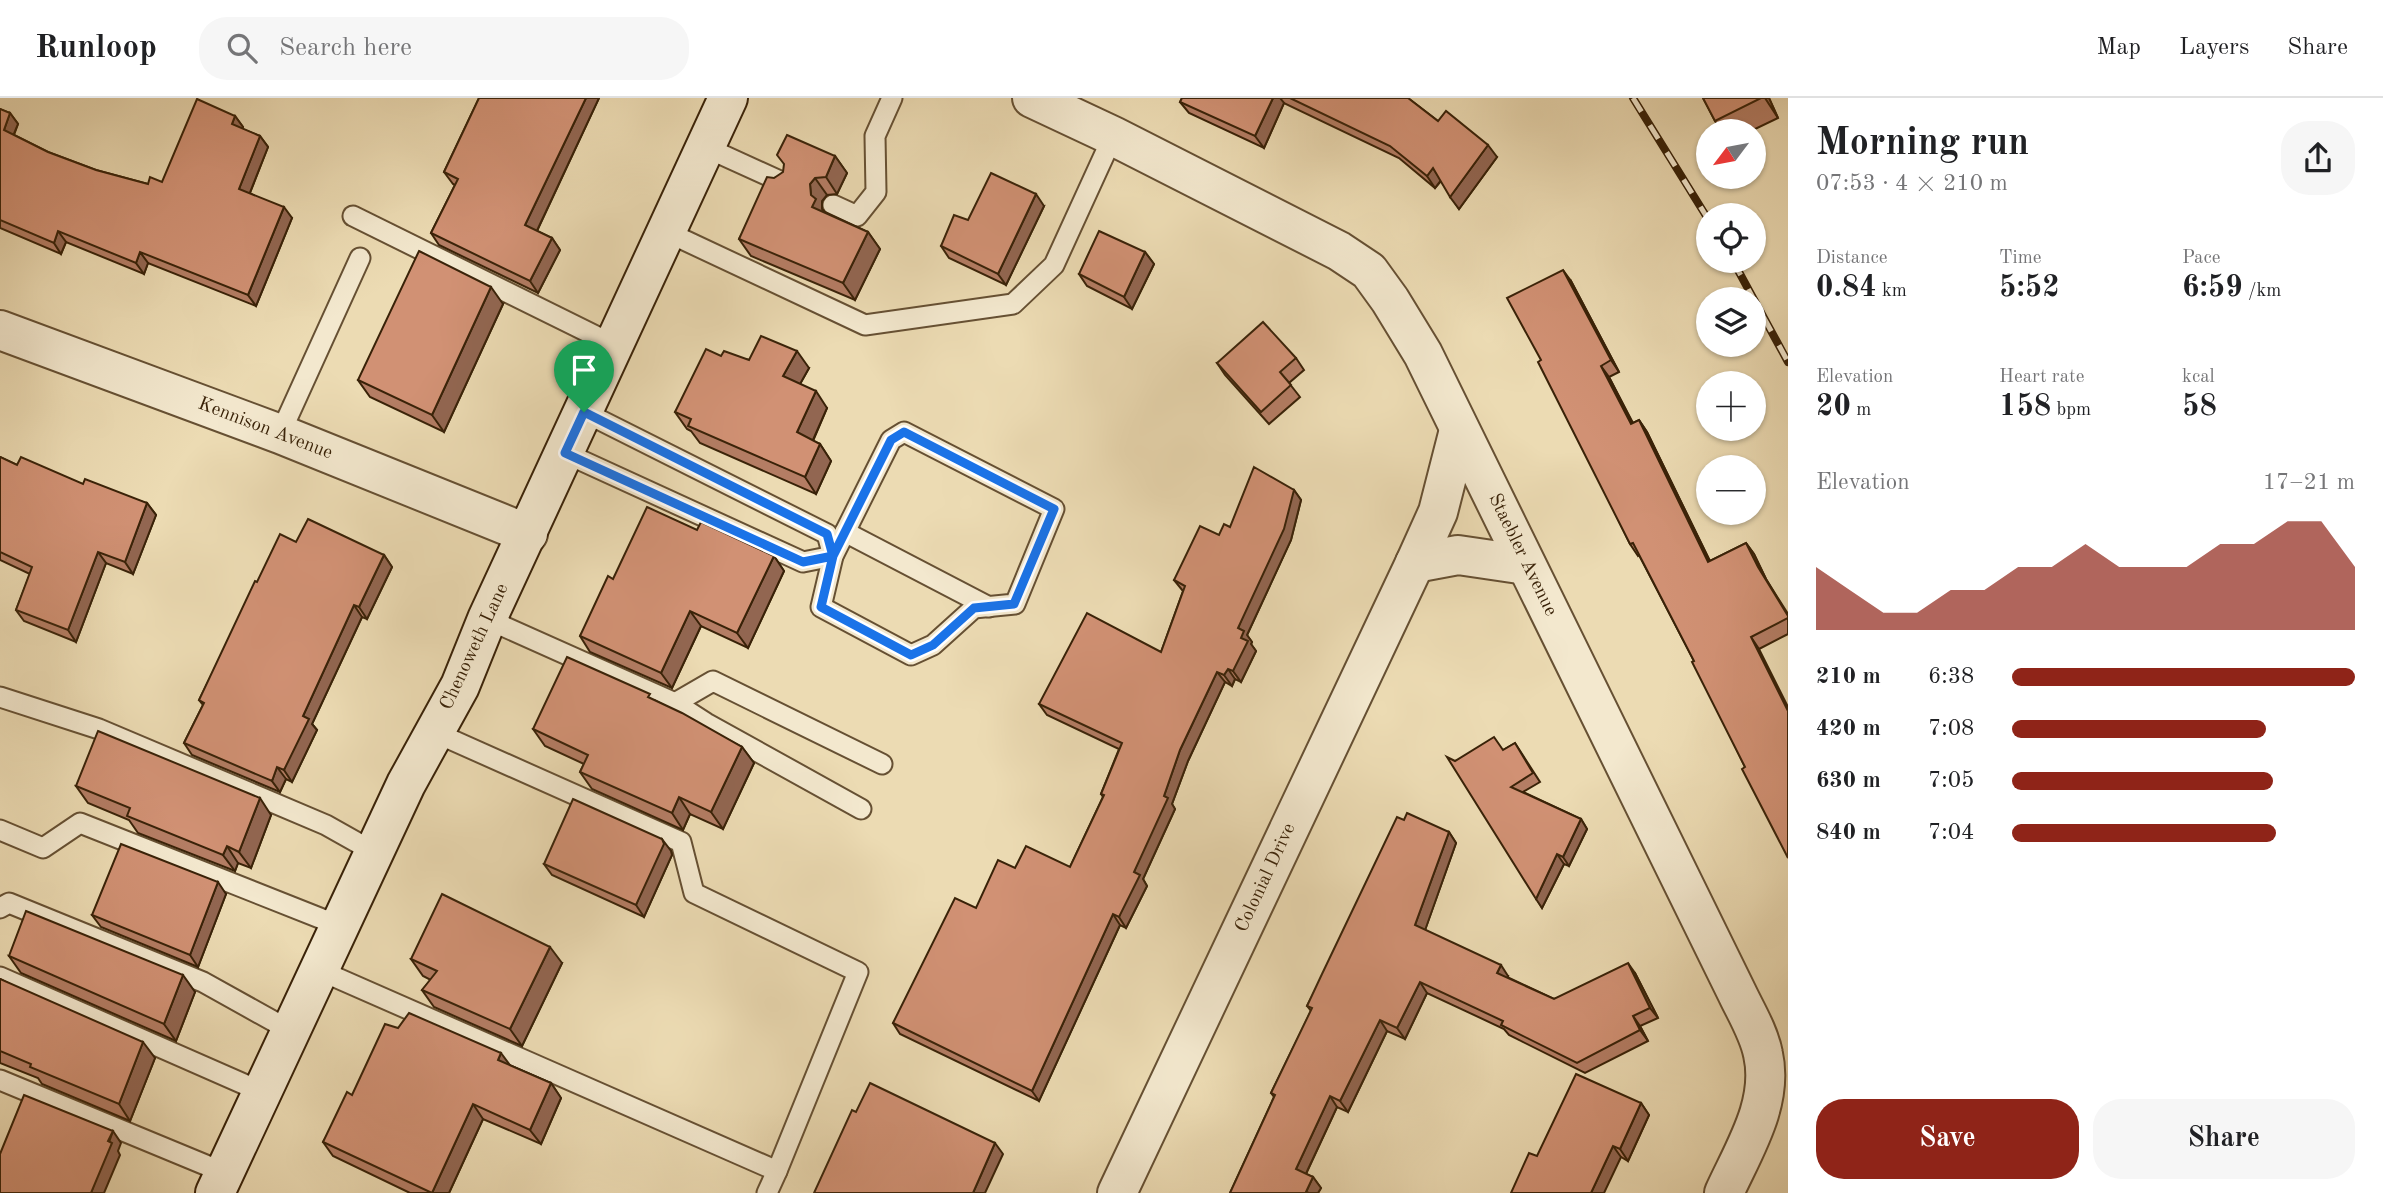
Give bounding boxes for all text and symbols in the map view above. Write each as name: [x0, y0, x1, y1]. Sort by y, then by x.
search box: [199, 17, 689, 80]
icon: search: [223, 29, 261, 67]
text: Runloop: [35, 32, 157, 65]
text: Search here: [279, 35, 412, 61]
text: Map: [2097, 36, 2141, 60]
text: Layers: [2179, 36, 2249, 60]
text: Share: [2287, 36, 2348, 60]
north arrow: [1696, 119, 1766, 189]
map controls: [1696, 119, 1766, 525]
button: share: [2281, 121, 2355, 195]
text: Morning run: [1816, 125, 2029, 163]
text: 07:53 · 4 × 210 m: [1816, 172, 2008, 195]
button: locate: [1696, 203, 1766, 273]
text: Distance: [1816, 249, 1888, 268]
text: Time: [1999, 249, 2042, 268]
text: Pace: [2182, 249, 2221, 268]
text: 0.84: [1816, 273, 1877, 303]
text: 5:52: [1999, 273, 2060, 303]
text: 6:59: [2182, 273, 2243, 303]
text: km: [1877, 282, 1907, 301]
text: /km: [2243, 282, 2281, 301]
button: layers: [1696, 287, 1766, 357]
pin: [554, 340, 614, 412]
icon: arrive: [565, 351, 603, 389]
text: Elevation: [1816, 368, 1893, 387]
text: Heart rate: [1999, 368, 2084, 387]
text: kcal: [2182, 368, 2215, 387]
button: +: [1696, 371, 1766, 441]
text: 20: [1816, 392, 1851, 422]
text: 158: [1999, 392, 2051, 422]
text: 58: [2182, 392, 2217, 422]
street label: Kennison Avenue: [195, 395, 335, 463]
text: m: [1851, 401, 1871, 420]
text: bpm: [2051, 401, 2091, 420]
button: −: [1696, 455, 1766, 525]
text: Elevation: [1816, 471, 1910, 494]
text: 17–21 m: [2263, 471, 2355, 494]
street label: Staebler Avenue: [1484, 491, 1560, 619]
street label: Chenoweth Lane: [437, 581, 513, 713]
text: 210 m: [1816, 665, 1881, 688]
text: 6:38: [1928, 665, 1974, 688]
text: 420 m: [1816, 717, 1881, 740]
text: 7:08: [1928, 717, 1974, 740]
text: 630 m: [1816, 769, 1881, 792]
text: 7:05: [1928, 769, 1974, 792]
street label: Colonial Drive: [1233, 821, 1299, 935]
text: 840 m: [1816, 821, 1881, 844]
text: 7:04: [1928, 821, 1974, 844]
button: Save: [1816, 1099, 2079, 1179]
button: Share: [2093, 1099, 2355, 1179]

